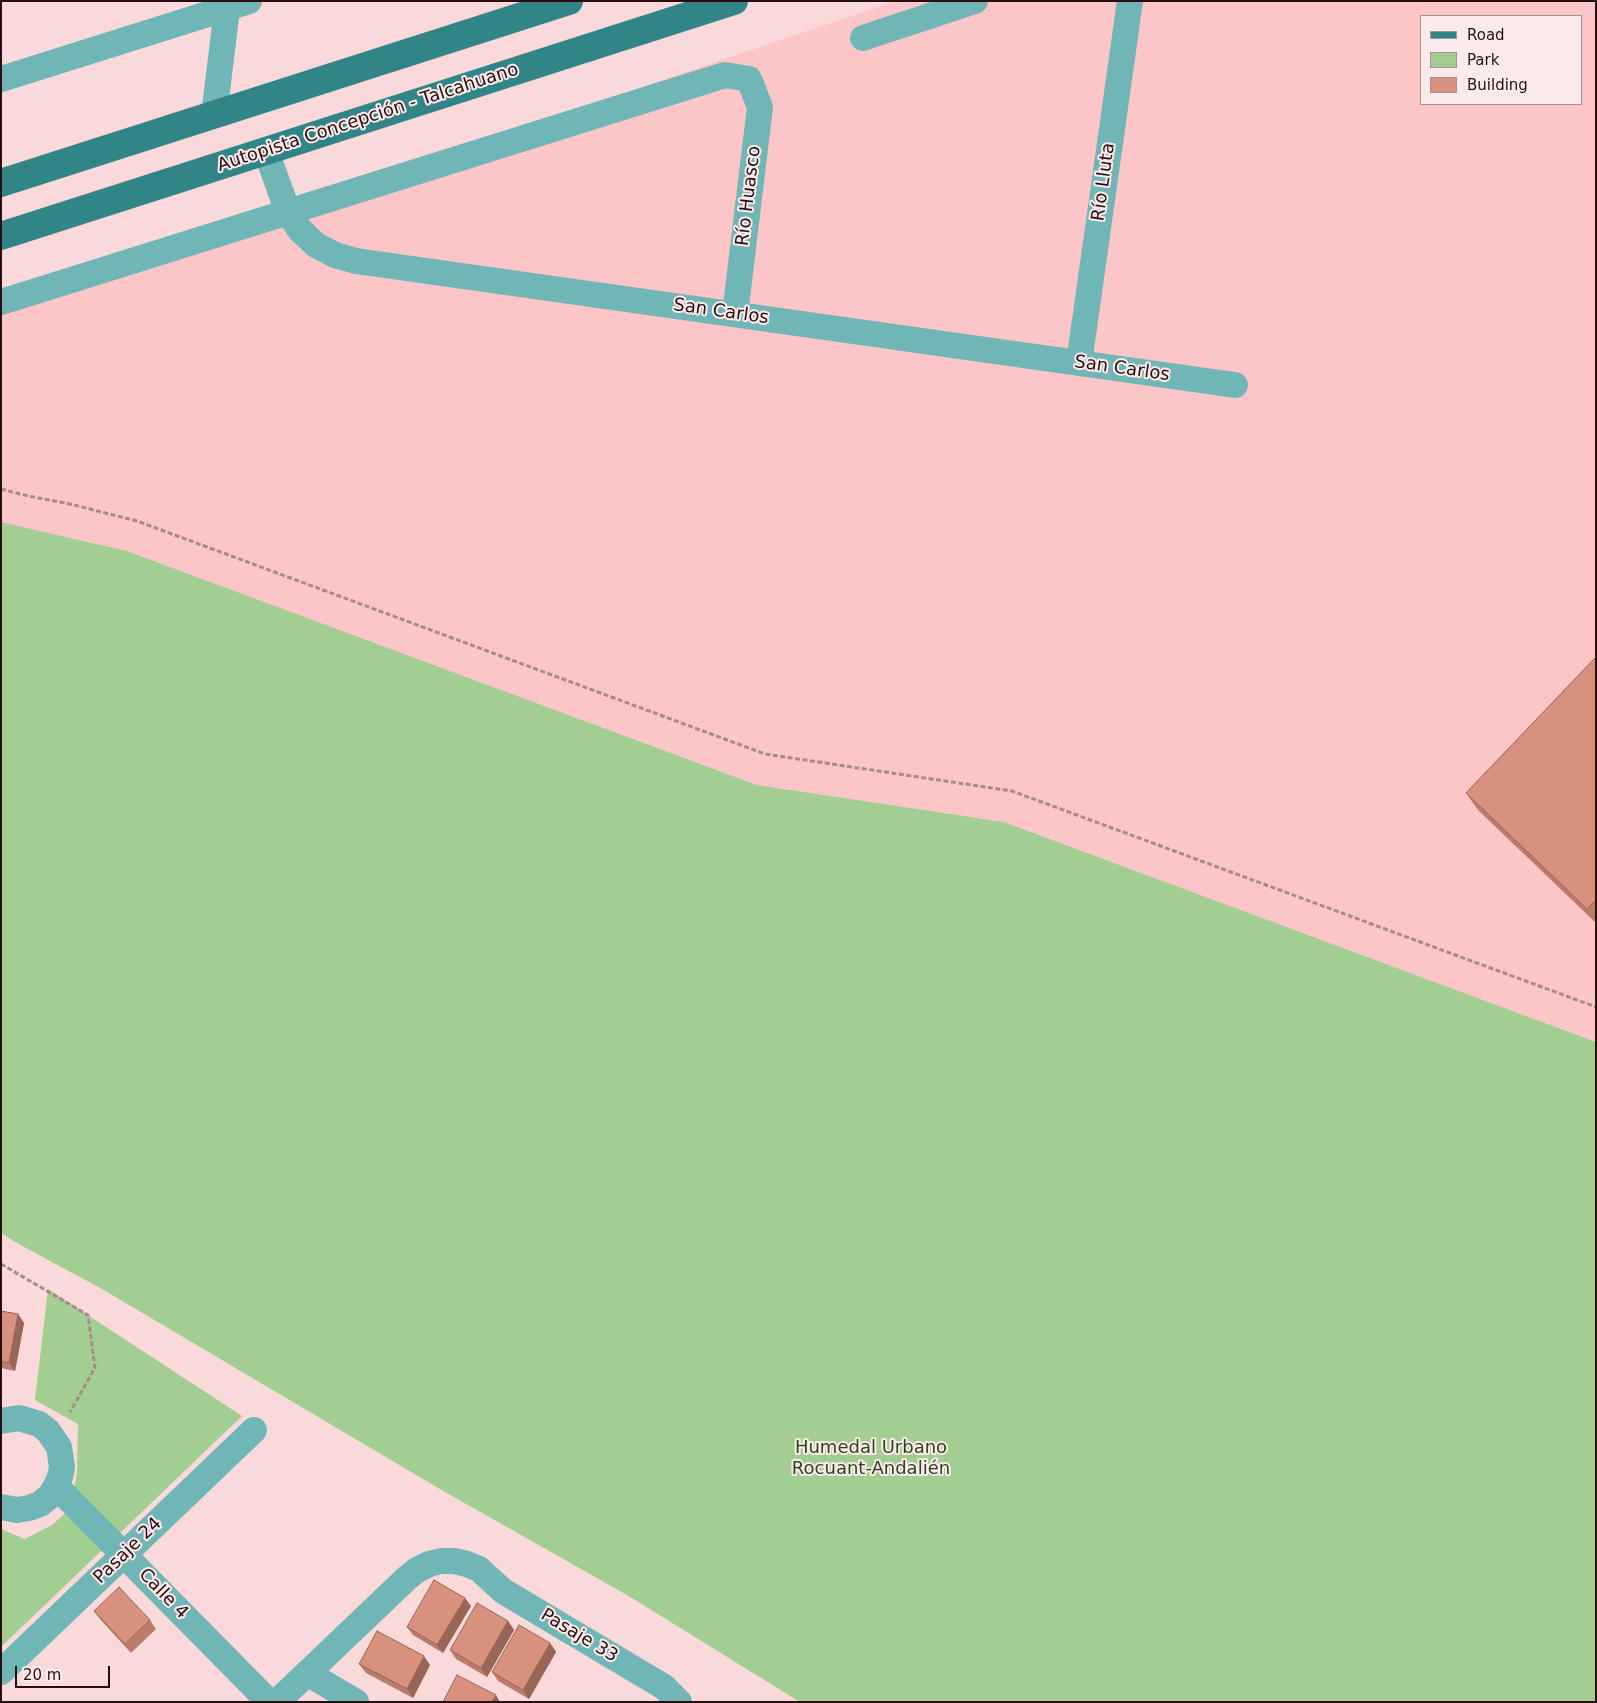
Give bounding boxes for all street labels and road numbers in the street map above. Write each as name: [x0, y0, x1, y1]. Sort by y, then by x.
street label: Autopista Concepción - Talcahuano: [215, 59, 521, 177]
street label: Río Lluta: [1088, 141, 1120, 223]
street label: Río Huasco: [732, 145, 766, 247]
street label: San Carlos: [672, 295, 770, 329]
street label: San Carlos: [1073, 352, 1171, 386]
street label: Pasaje 24: [89, 1513, 167, 1589]
street label: Calle 4: [134, 1564, 192, 1624]
street label: Pasaje 33: [536, 1605, 622, 1667]

